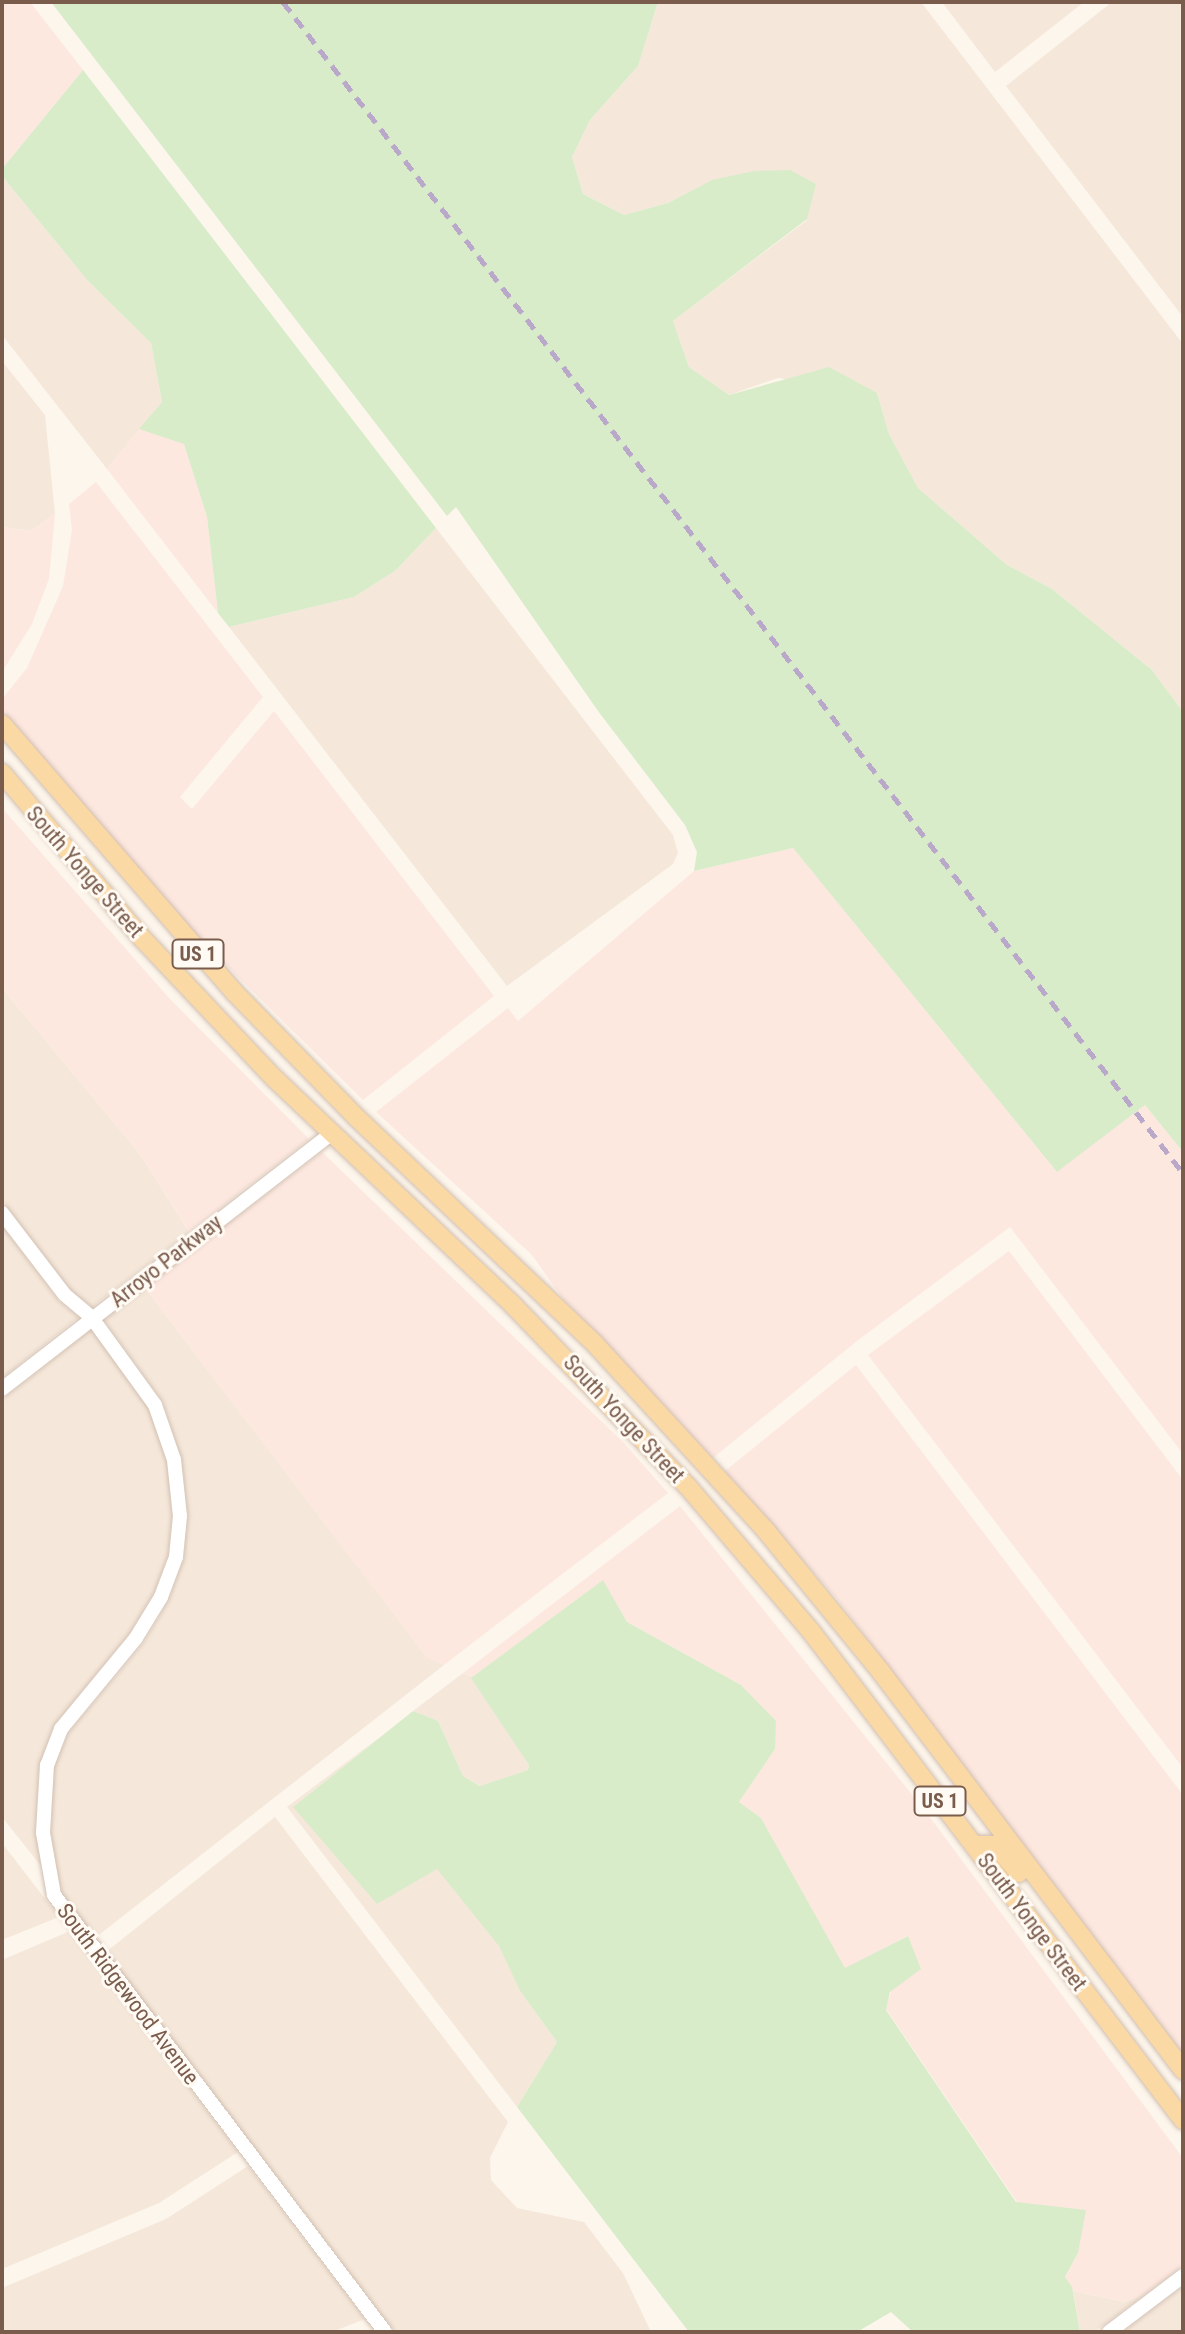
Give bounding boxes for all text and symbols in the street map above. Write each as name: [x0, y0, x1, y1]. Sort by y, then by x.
street label: South Yonge Street: [21, 801, 149, 943]
road number: US 1: [170, 938, 226, 970]
street label: Arroyo Parkway: [105, 1209, 227, 1313]
street label: South Yonge Street: [558, 1349, 690, 1489]
road number: US 1: [912, 1785, 968, 1817]
street label: South Yonge Street: [972, 1848, 1092, 1996]
street label: South Ridgewood Avenue: [51, 1898, 205, 2090]

